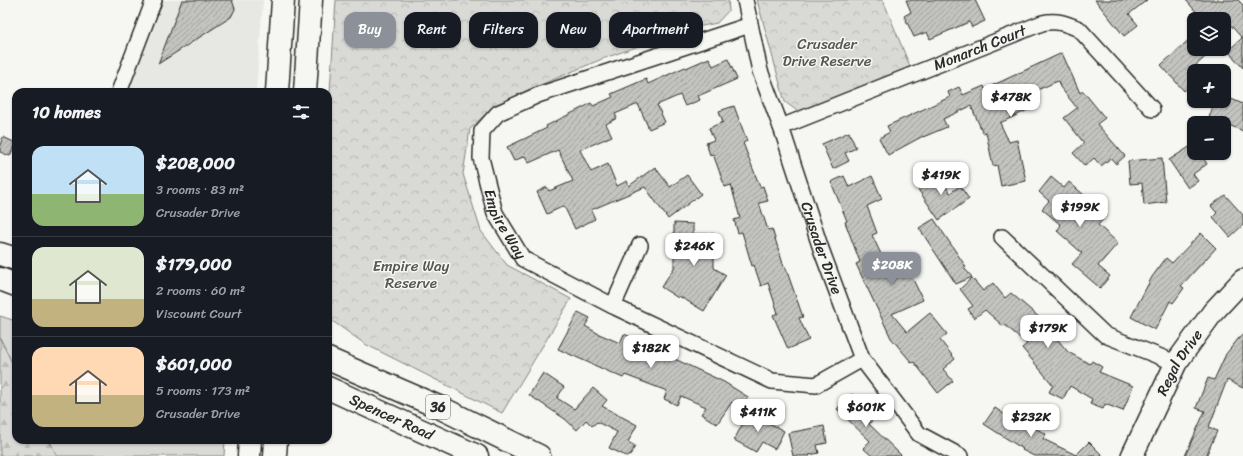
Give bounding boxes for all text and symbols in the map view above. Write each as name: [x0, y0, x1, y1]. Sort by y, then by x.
chip: Buy: [344, 12, 396, 48]
chip: Rent: [404, 12, 461, 48]
chip: Filters: [469, 12, 538, 48]
chip: New: [546, 12, 601, 48]
chip: Apartment: [609, 12, 703, 48]
map controls: [1187, 12, 1231, 160]
button: layers: [1187, 12, 1231, 56]
street label: Monarch Court: [929, 17, 1031, 78]
park label: Crusader Drive Reserve: [783, 31, 872, 74]
button: +: [1187, 64, 1231, 108]
pin: $478K: [983, 84, 1039, 118]
text: $478K: [991, 85, 1031, 108]
text: 10 homes: [32, 97, 101, 127]
icon: filters: [290, 101, 312, 123]
button: −: [1187, 116, 1231, 160]
text: $208,000: [156, 148, 235, 178]
icon: home: [64, 162, 112, 210]
pin: $419K: [913, 162, 969, 196]
text: $419K: [922, 163, 960, 186]
text: 3 rooms · 83 m²: [156, 178, 244, 201]
street label: Empire Way: [476, 186, 533, 265]
pin: $199K: [1052, 194, 1108, 228]
text: $199K: [1061, 195, 1099, 218]
street label: Crusader Drive: [793, 198, 850, 299]
text: Crusader Drive: [156, 201, 240, 224]
pin: $246K: [666, 233, 722, 267]
text: $246K: [674, 234, 714, 257]
text: $179,000: [156, 249, 232, 279]
pin: $208K: [864, 252, 920, 286]
park label: Empire Way Reserve: [373, 253, 449, 296]
text: $208K: [872, 253, 912, 276]
icon: home: [64, 263, 112, 311]
text: 2 rooms · 60 m²: [156, 279, 245, 302]
text: Viscount Court: [156, 302, 242, 325]
pin: $179K: [1020, 315, 1076, 349]
text: $179K: [1029, 316, 1067, 339]
street label: Regal Drive: [1149, 323, 1210, 400]
pin: $182K: [623, 335, 679, 369]
text: $182K: [632, 336, 670, 359]
text: $601,000: [156, 349, 232, 379]
icon: home: [64, 363, 112, 411]
text: 5 rooms · 173 m²: [156, 379, 250, 402]
street label: Spencer Road: [345, 386, 439, 448]
pin: $601K: [838, 394, 894, 428]
road number: 36: [426, 395, 450, 419]
text: $601K: [847, 395, 885, 418]
pin: $411K: [730, 399, 786, 433]
text: $411K: [740, 400, 776, 423]
text: Crusader Drive: [156, 402, 240, 425]
pin: $232K: [1003, 404, 1059, 438]
text: $232K: [1012, 405, 1050, 428]

